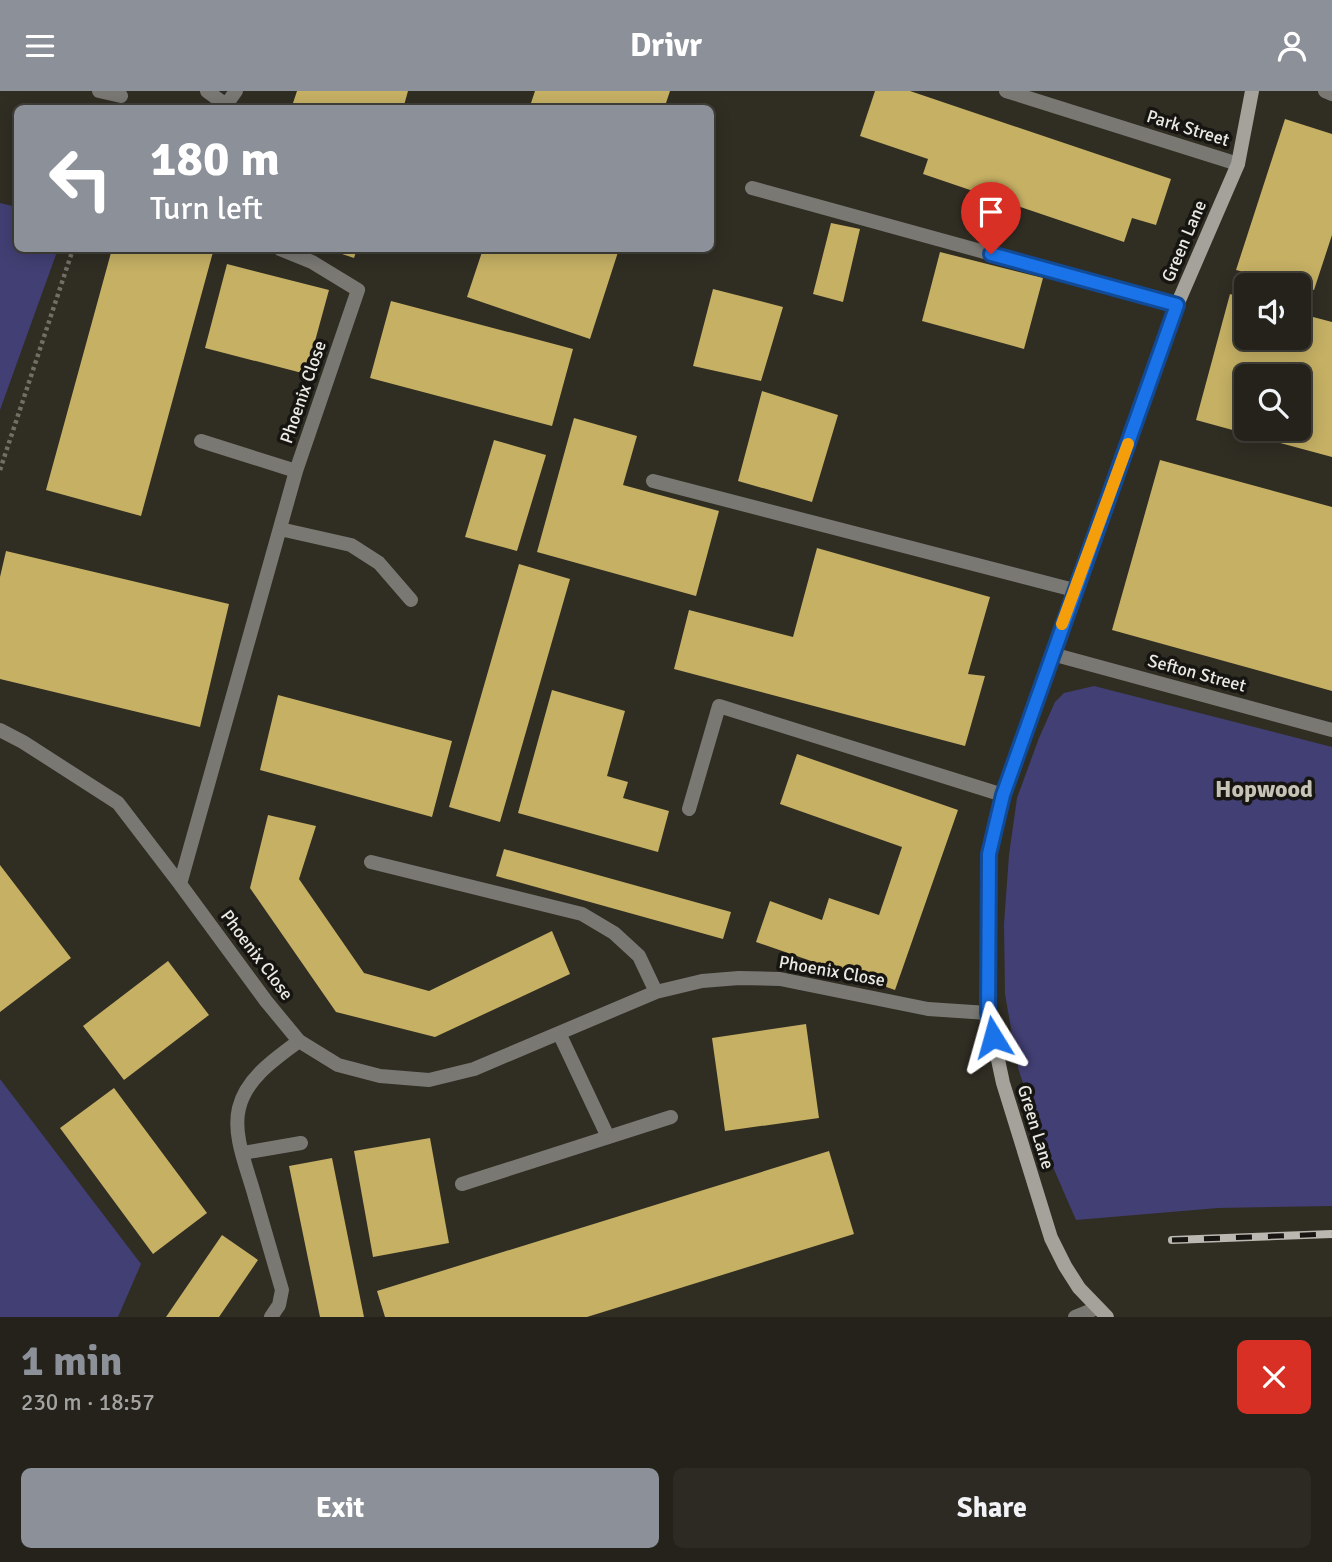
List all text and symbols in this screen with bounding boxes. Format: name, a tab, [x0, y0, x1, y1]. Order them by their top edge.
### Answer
text: Drivr	[630, 26, 702, 65]
icon: menu	[21, 27, 59, 65]
icon: person	[1273, 27, 1311, 65]
street label: Park Street	[1144, 105, 1232, 151]
text: 180 m	[150, 129, 280, 189]
icon: left	[35, 133, 126, 224]
pin	[961, 182, 1021, 254]
text: Turn left	[150, 189, 263, 228]
icon: arrive	[972, 193, 1010, 231]
street label: Green Lane	[1157, 197, 1211, 285]
map controls	[1234, 273, 1311, 441]
button: sound	[1234, 273, 1311, 350]
street label: Phoenix Close	[275, 338, 331, 446]
button: search	[1234, 364, 1311, 441]
street label: Sefton Street	[1146, 649, 1248, 697]
district label: Hopwood	[1215, 774, 1313, 804]
street label: Phoenix Close	[216, 905, 298, 1005]
street label: Phoenix Close	[777, 951, 887, 991]
position arrow	[956, 1000, 1030, 1074]
street label: Green Lane	[1013, 1082, 1059, 1172]
text: 1 min	[21, 1336, 122, 1387]
button: close	[1237, 1340, 1311, 1414]
text: 230 m · 18:57	[21, 1388, 155, 1417]
button: Exit	[21, 1468, 659, 1548]
button: Share	[673, 1468, 1311, 1548]

